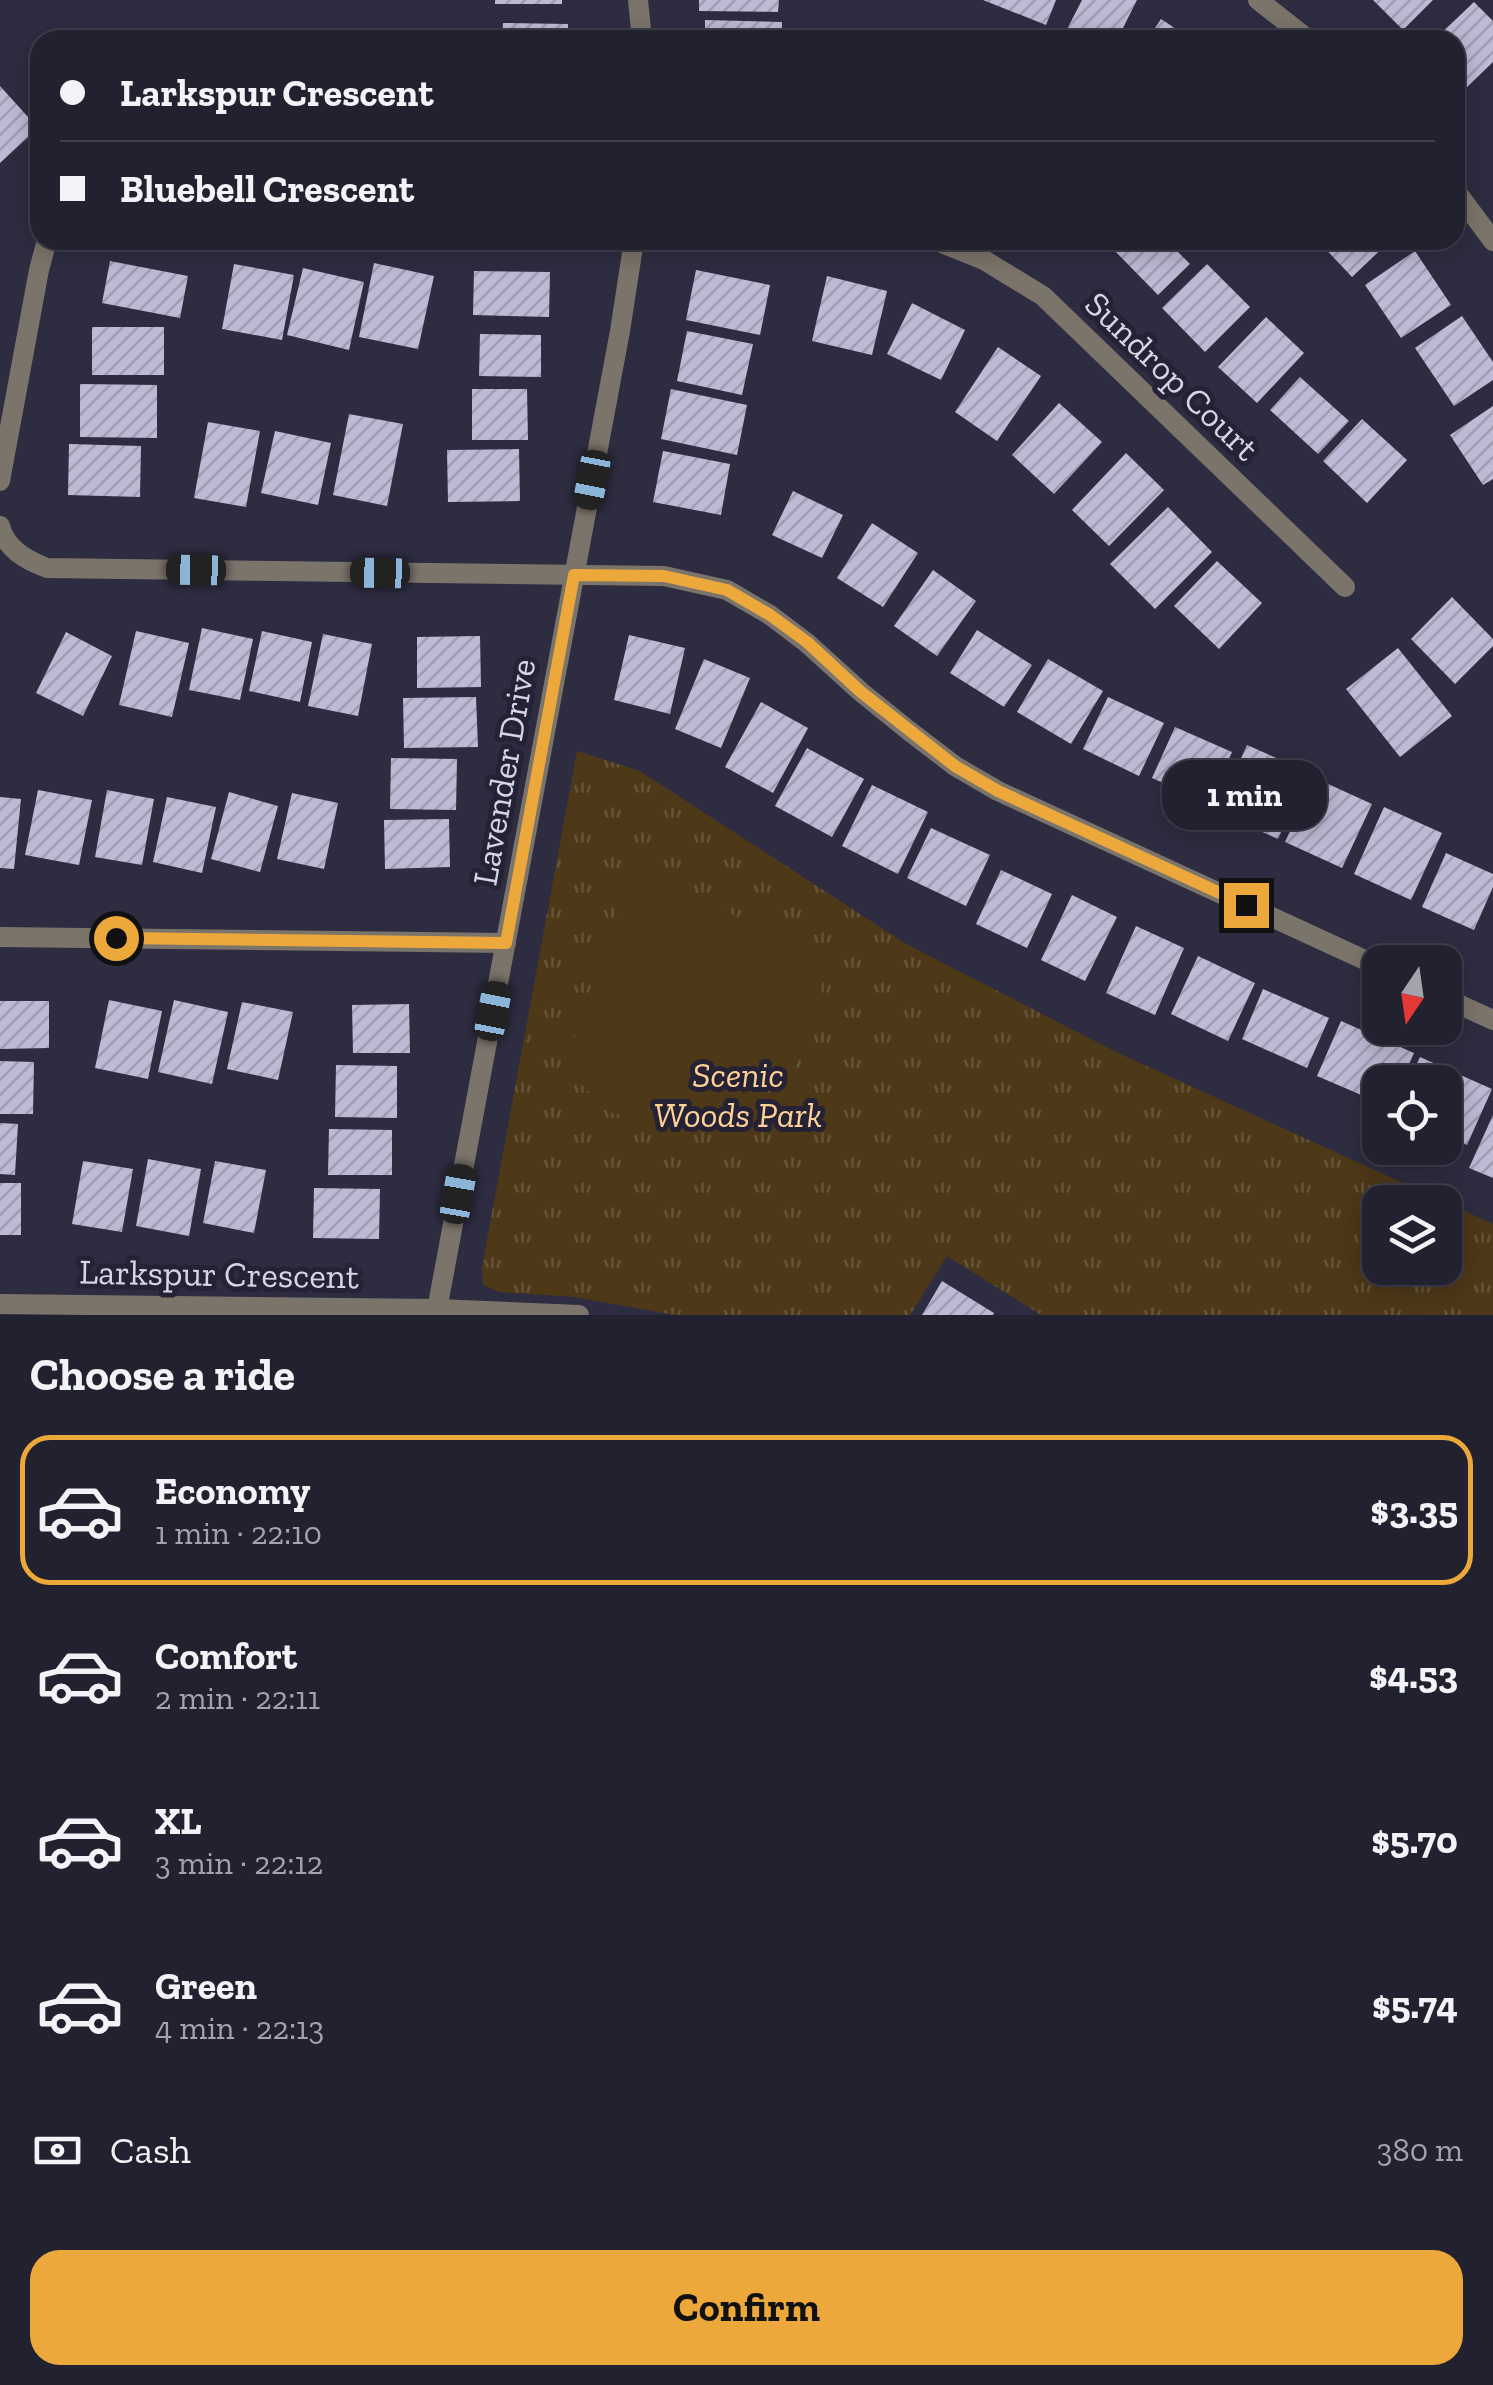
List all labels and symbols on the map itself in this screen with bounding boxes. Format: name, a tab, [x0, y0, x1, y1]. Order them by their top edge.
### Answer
street label: Sundrop Court	[1076, 283, 1268, 469]
car	[572, 448, 612, 512]
car	[166, 554, 226, 586]
car	[350, 557, 410, 589]
street label: Lavender Drive	[463, 656, 545, 888]
callout: 1 min	[1164, 760, 1328, 830]
route end	[1224, 883, 1269, 928]
route start	[94, 916, 139, 961]
north arrow	[1362, 945, 1462, 1045]
car	[473, 979, 513, 1043]
park label: Scenic Woods Park	[654, 1054, 822, 1136]
car	[438, 1162, 478, 1226]
street label: Larkspur Crescent	[79, 1251, 359, 1297]

